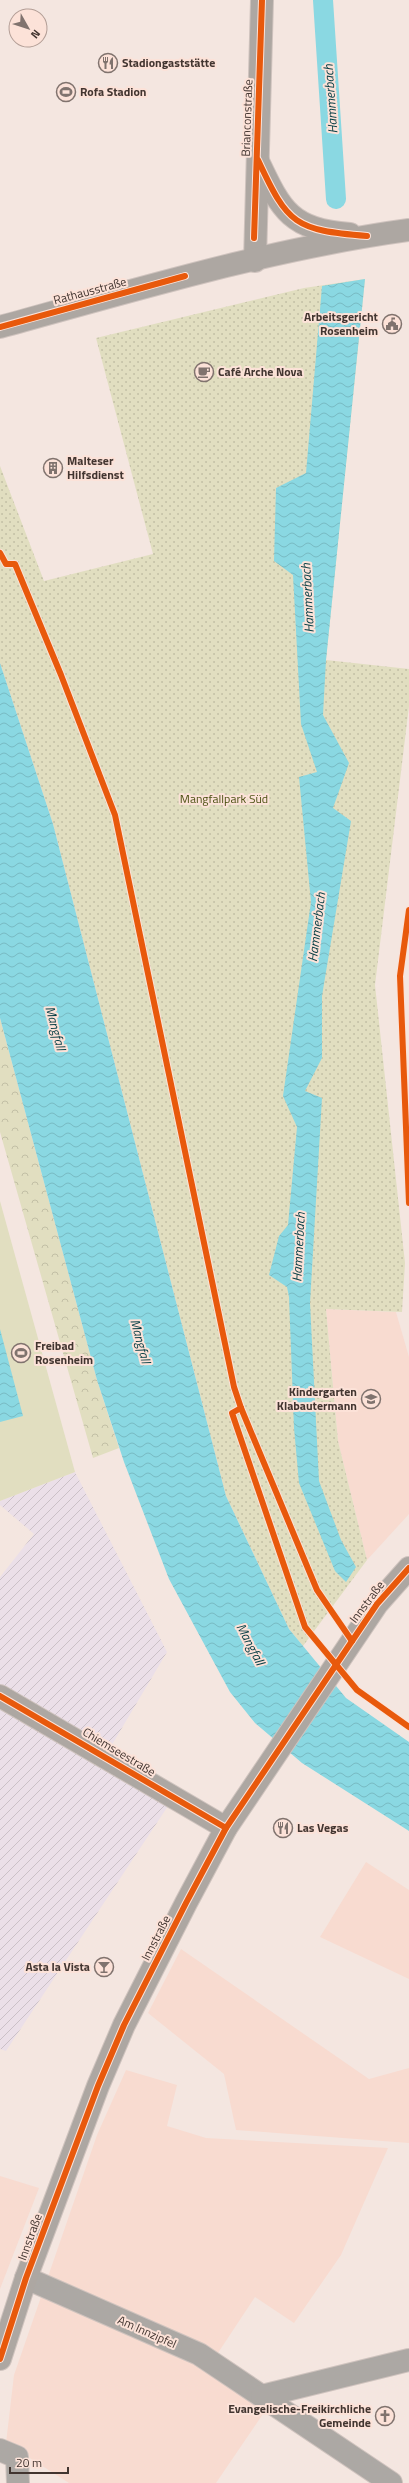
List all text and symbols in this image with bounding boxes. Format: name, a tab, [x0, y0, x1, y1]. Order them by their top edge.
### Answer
north arrow	[8, 8, 48, 48]
text: N	[27, 26, 44, 42]
restaurant icon: Stadiongaststätte	[97, 52, 119, 74]
place label: Stadiongaststätte	[122, 53, 215, 72]
water label: Hammerbach	[318, 63, 342, 134]
street label: Brianconstraße	[236, 79, 257, 157]
sports icon: Rofa Stadion	[55, 81, 77, 103]
place label: Rofa Stadion	[80, 82, 146, 101]
street label: Rathausstraße	[51, 272, 129, 309]
place label: Arbeitsgericht Rosenheim	[304, 307, 379, 340]
public building icon: Arbeitsgericht Rosenheim	[381, 313, 403, 335]
cafe icon: Café Arche Nova	[193, 361, 215, 383]
place label: Café Arche Nova	[218, 362, 303, 381]
place label: Malteser Hilfsdienst	[67, 451, 125, 484]
building icon: Malteser Hilfsdienst	[42, 457, 64, 479]
water label: Hammerbach	[295, 562, 319, 633]
park label: Mangfallpark Süd	[180, 789, 268, 808]
water label: Hammerbach	[302, 891, 330, 963]
water label: Mangfall	[41, 1004, 72, 1055]
water label: Hammerbach	[286, 1211, 310, 1282]
water label: Mangfall	[126, 1317, 157, 1368]
place label: Freibad Rosenheim	[35, 1336, 93, 1369]
sports icon: Freibad Rosenheim	[10, 1342, 32, 1364]
place label: Kindergarten Klabautermann	[277, 1382, 357, 1415]
school or university icon: Kindergarten Klabautermann	[360, 1388, 382, 1410]
street label: Innstraße	[344, 1577, 389, 1627]
water label: Mangfall	[232, 1619, 271, 1671]
street label: Chiemseestraße	[79, 1722, 159, 1781]
restaurant icon: Las Vegas	[272, 1817, 294, 1839]
place label: Las Vegas	[297, 1818, 349, 1837]
street label: Innstraße	[136, 1912, 175, 1964]
bar icon: Asta la Vista	[93, 1956, 115, 1978]
place label: Asta la Vista	[25, 1957, 90, 1976]
street label: Innstraße	[12, 2211, 47, 2263]
street label: Am Innzipfel	[115, 2310, 180, 2353]
place label: Evangelische-Freikirchliche Gemeinde	[228, 2399, 371, 2432]
church icon: Evangelische-Freikirchliche Gemeinde	[374, 2405, 396, 2427]
scale bar	[10, 2449, 68, 2475]
text: 20 m	[16, 2453, 42, 2472]

